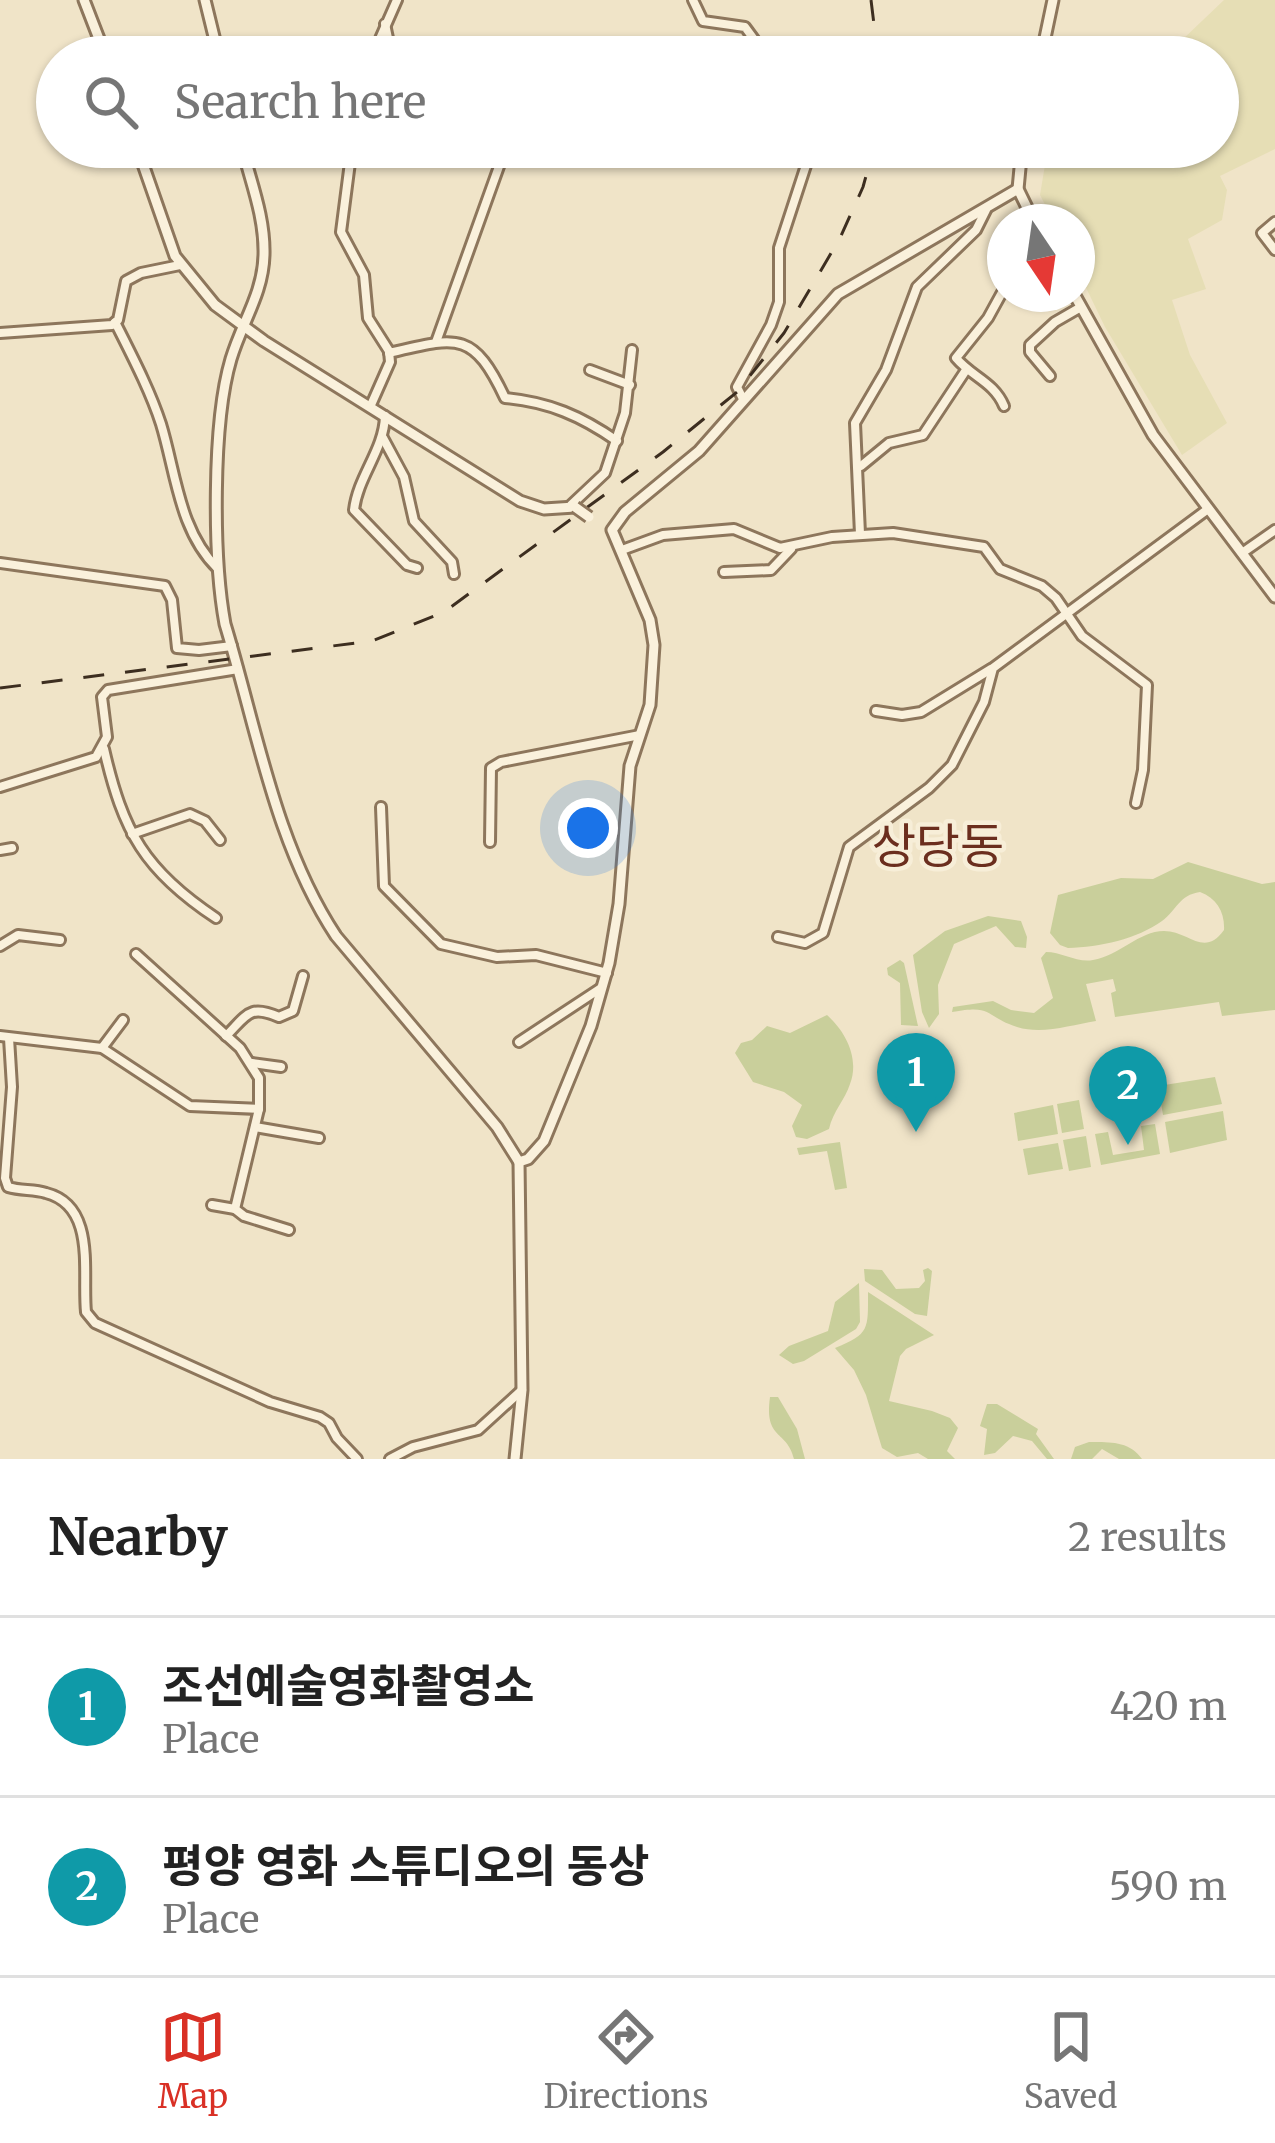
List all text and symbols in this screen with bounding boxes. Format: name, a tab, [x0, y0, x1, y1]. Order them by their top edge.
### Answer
search box	[36, 36, 1239, 168]
icon: search	[78, 69, 144, 135]
text: Search here	[174, 74, 426, 130]
north arrow	[987, 204, 1095, 312]
your location	[558, 798, 618, 858]
district label: 상당동	[872, 816, 1004, 876]
pin: 1	[877, 1033, 955, 1132]
pin: 2	[1089, 1046, 1167, 1145]
text: Nearby	[48, 1505, 228, 1569]
text: 2 results	[1068, 1513, 1227, 1562]
text: 조선예술영화촬영소	[162, 1658, 535, 1714]
text: 1	[78, 1682, 96, 1731]
text: 420 m	[1109, 1682, 1227, 1731]
text: Place	[162, 1715, 259, 1764]
text: 평양 영화 스튜디오의 동상	[162, 1838, 649, 1894]
text: 2	[76, 1862, 98, 1911]
text: 590 m	[1109, 1862, 1227, 1911]
text: Place	[162, 1895, 259, 1944]
tab: Map	[158, 2004, 228, 2117]
tab: Directions	[543, 2004, 708, 2117]
tab: Saved	[1024, 2004, 1117, 2117]

